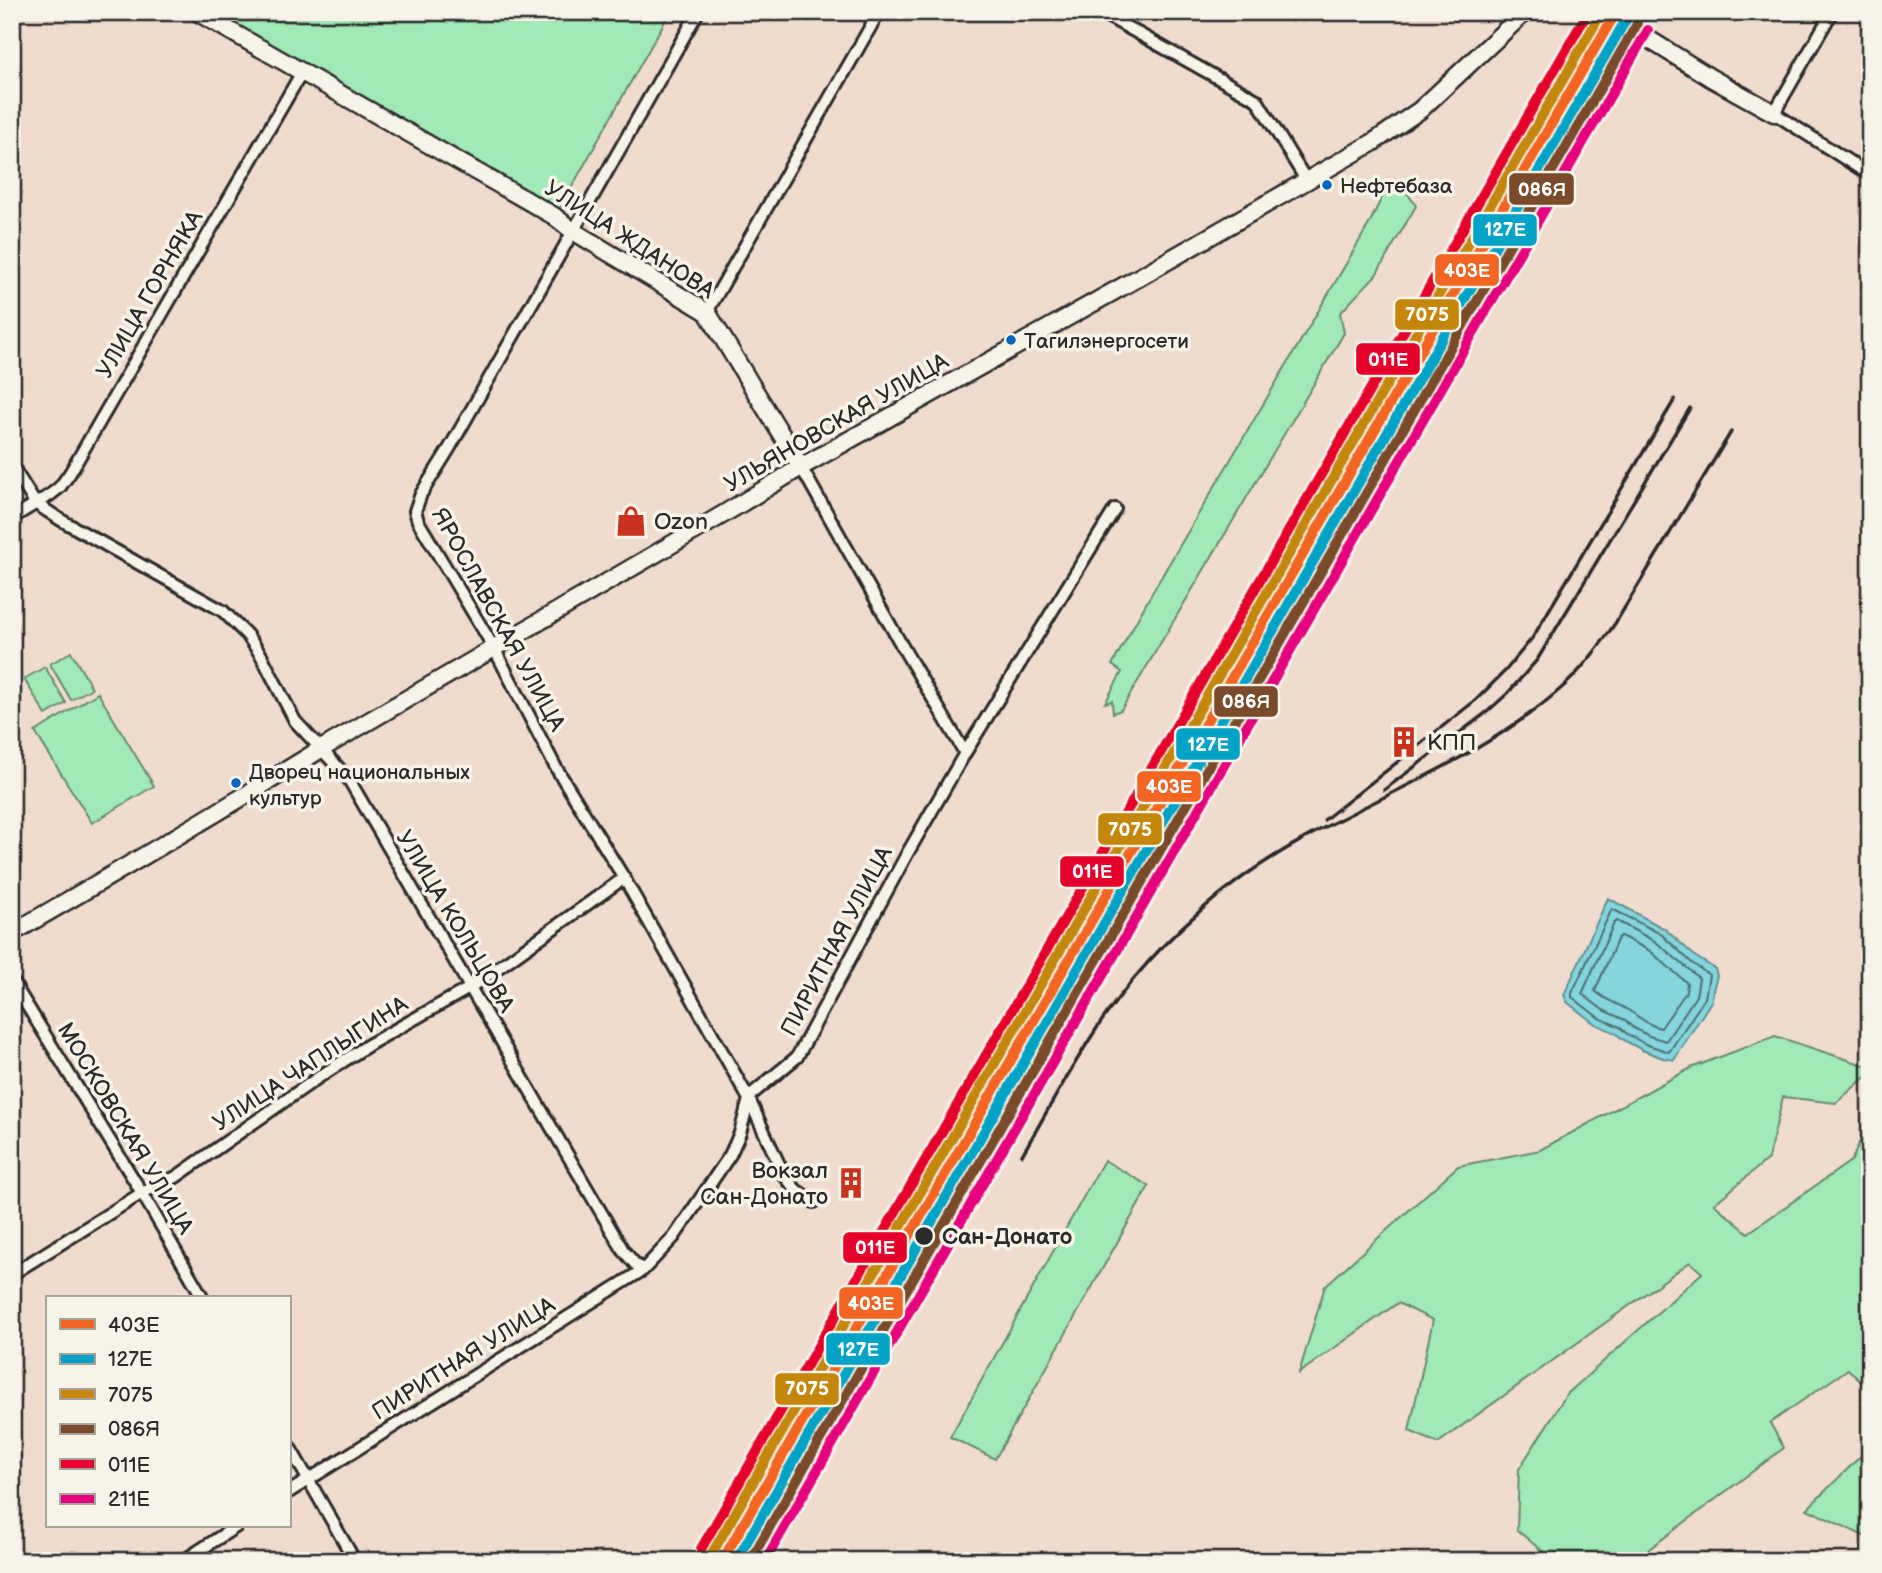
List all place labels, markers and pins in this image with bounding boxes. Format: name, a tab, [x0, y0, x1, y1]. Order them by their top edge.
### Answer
place label: Нефтебаза	[1340, 174, 1453, 199]
marker: Нефтебаза	[1320, 178, 1334, 192]
place label: Тагилэнергосети	[1024, 329, 1189, 354]
marker: Тагилэнергосети	[1004, 333, 1018, 347]
shop icon: Ozon	[614, 504, 648, 538]
place label: Ozon	[654, 508, 708, 536]
building icon: КПП	[1387, 725, 1421, 759]
place label: КПП	[1427, 729, 1476, 757]
place label: Дворец национальных культур	[249, 760, 470, 811]
marker: Дворец национальных культур	[229, 776, 243, 790]
place label: Вокзал Сан-Донато	[700, 1157, 828, 1211]
building icon: Вокзал Сан-Донато	[834, 1166, 868, 1200]
place label: Сан-Донато	[942, 1223, 1072, 1251]
marker: Сан-Донато	[913, 1225, 935, 1247]

